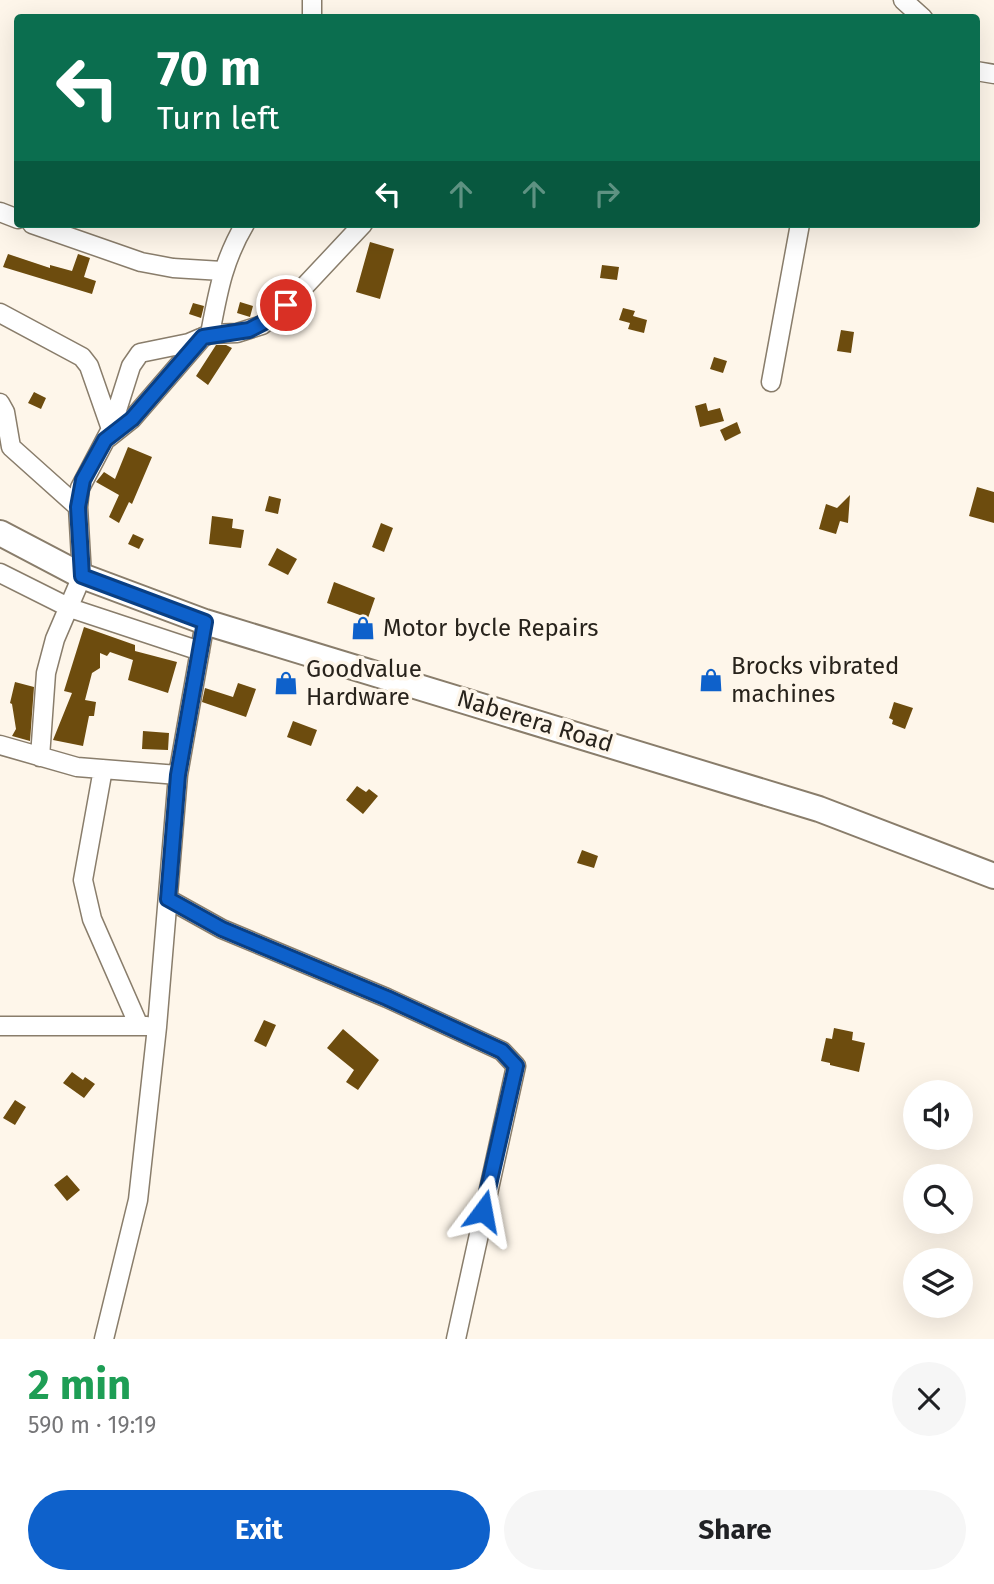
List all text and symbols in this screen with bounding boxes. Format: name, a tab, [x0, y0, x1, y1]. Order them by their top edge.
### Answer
text: 70 m	[157, 39, 261, 98]
icon: left	[42, 42, 133, 133]
text: Turn left	[157, 99, 279, 137]
icon: left	[369, 175, 407, 213]
icon: ahead	[442, 175, 480, 213]
icon: ahead	[515, 175, 553, 213]
icon: right	[588, 175, 626, 213]
pin	[256, 275, 316, 335]
icon: arrive	[267, 286, 305, 324]
shop icon: Motor bycle Repairs	[349, 614, 377, 642]
place label: Motor bycle Repairs	[383, 614, 599, 642]
place label: Brocks vibrated machines	[731, 652, 899, 708]
place label: Goodvalue Hardware	[306, 655, 422, 711]
shop icon: Brocks vibrated machines	[697, 666, 725, 694]
shop icon: Goodvalue Hardware	[272, 669, 300, 697]
street label: Naberera Road	[454, 684, 616, 758]
map controls	[903, 1080, 973, 1318]
button: sound	[903, 1080, 973, 1150]
button: search	[903, 1164, 973, 1234]
position arrow	[446, 1174, 520, 1248]
button: layers	[903, 1248, 973, 1318]
text: 2 min	[28, 1360, 131, 1410]
button: close	[892, 1362, 966, 1436]
text: 590 m · 19:19	[28, 1411, 156, 1439]
button: Exit	[28, 1490, 490, 1570]
button: Share	[504, 1490, 966, 1570]

